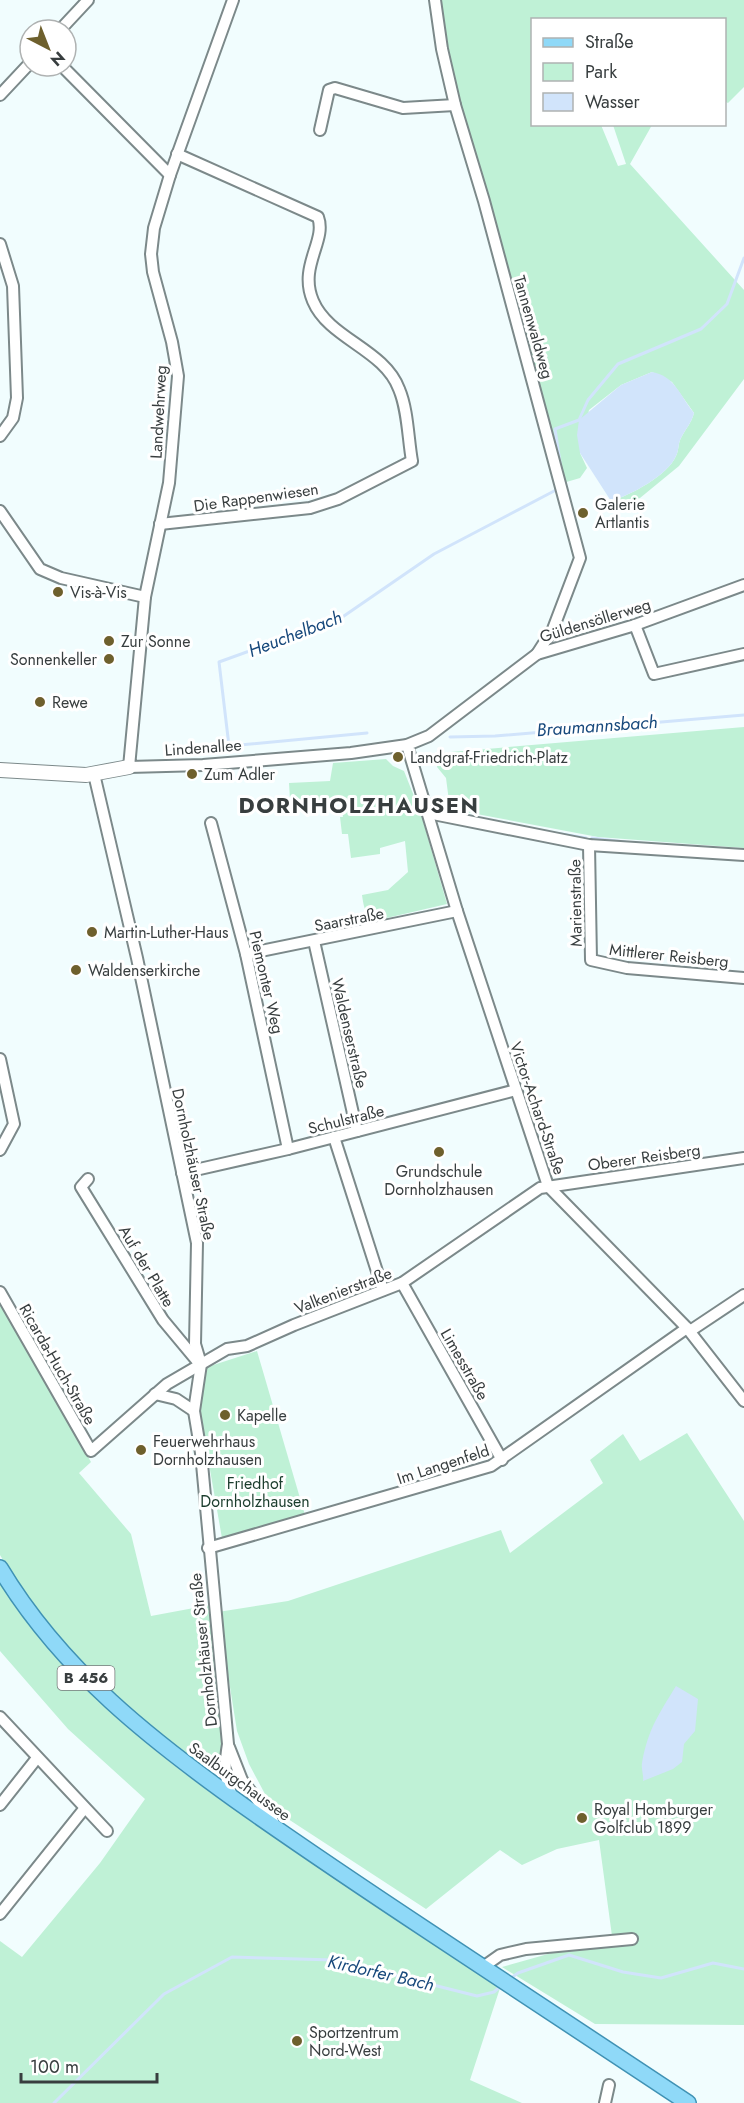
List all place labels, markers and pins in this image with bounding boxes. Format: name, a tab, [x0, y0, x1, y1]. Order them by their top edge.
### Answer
place label: Galerie Artlantis	[595, 493, 649, 534]
marker: Galerie Artlantis	[576, 506, 590, 520]
place label: Vis-à-Vis	[70, 581, 127, 604]
marker: Vis-à-Vis	[51, 585, 65, 599]
place label: Zur Sonne	[121, 630, 190, 653]
marker: Zur Sonne	[102, 634, 116, 648]
place label: Sonnenkeller	[10, 648, 98, 671]
marker: Sonnenkeller	[102, 652, 116, 666]
place label: Rewe	[52, 691, 88, 714]
marker: Rewe	[33, 695, 47, 709]
place label: Landgraf-Friedrich-Platz	[410, 746, 568, 769]
marker: Landgraf-Friedrich-Platz	[391, 750, 405, 764]
place label: Zum Adler	[204, 763, 276, 786]
marker: Zum Adler	[185, 767, 199, 781]
place label: Martin-Luther-Haus	[104, 921, 229, 944]
marker: Martin-Luther-Haus	[85, 925, 99, 939]
place label: Waldenserkirche	[88, 959, 200, 982]
marker: Waldenserkirche	[69, 963, 83, 977]
marker: Grundschule Dornholzhausen	[432, 1145, 446, 1159]
place label: Grundschule Dornholzhausen	[384, 1160, 494, 1201]
place label: Kapelle	[237, 1404, 287, 1427]
marker: Kapelle	[218, 1408, 232, 1422]
place label: Feuerwehrhaus Dornholzhausen	[153, 1430, 262, 1471]
marker: Feuerwehrhaus Dornholzhausen	[134, 1443, 148, 1457]
place label: Royal Homburger Golfclub 1899	[594, 1798, 713, 1839]
marker: Royal Homburger Golfclub 1899	[575, 1811, 589, 1825]
place label: Sportzentrum Nord-West	[309, 2021, 399, 2062]
marker: Sportzentrum Nord-West	[290, 2034, 304, 2048]

